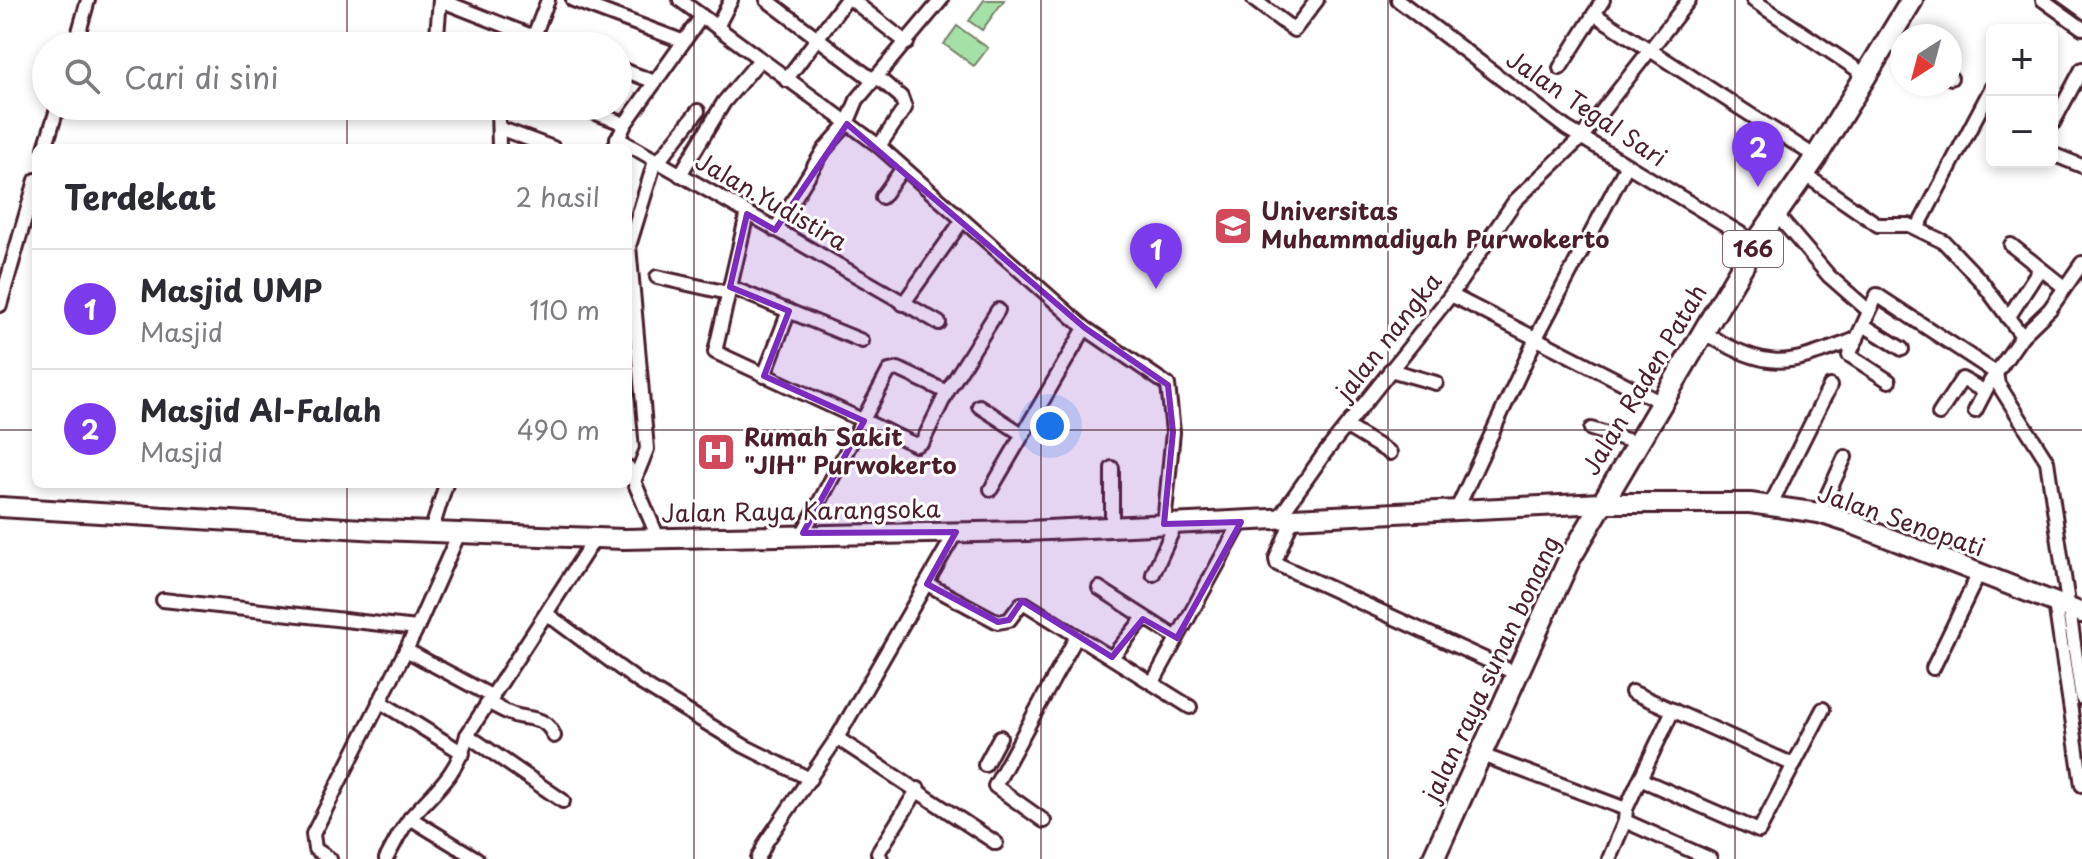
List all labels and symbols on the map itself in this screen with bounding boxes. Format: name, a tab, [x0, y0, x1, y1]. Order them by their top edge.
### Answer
north arrow	[1890, 24, 1962, 96]
street label: Jalan Tegal Sari	[1500, 40, 1675, 174]
pin: 2	[1732, 121, 1784, 187]
street label: Jalan.Yudistira	[689, 142, 855, 258]
place label: Universitas Muhammadiyah Purwokerto	[1261, 192, 1609, 256]
school or university icon: Universitas Muhammadiyah Purwokerto	[1212, 205, 1254, 247]
pin: 1	[1130, 223, 1182, 289]
road number: 166	[1723, 231, 1783, 267]
street label: jalan nangka	[1325, 264, 1449, 409]
street label: Jalan Raden Patah	[1572, 277, 1715, 481]
your location	[1030, 406, 1070, 446]
place label: Rumah Sakit "JIH" Purwokerto	[744, 418, 957, 482]
hospital icon: Rumah Sakit "JIH" Purwokerto	[695, 431, 737, 473]
street label: Jalan Senopati	[1813, 474, 1990, 565]
street label: Jalan Raya Karangsoka	[661, 490, 941, 530]
street label: jalan raya sunan bonang	[1412, 529, 1568, 809]

